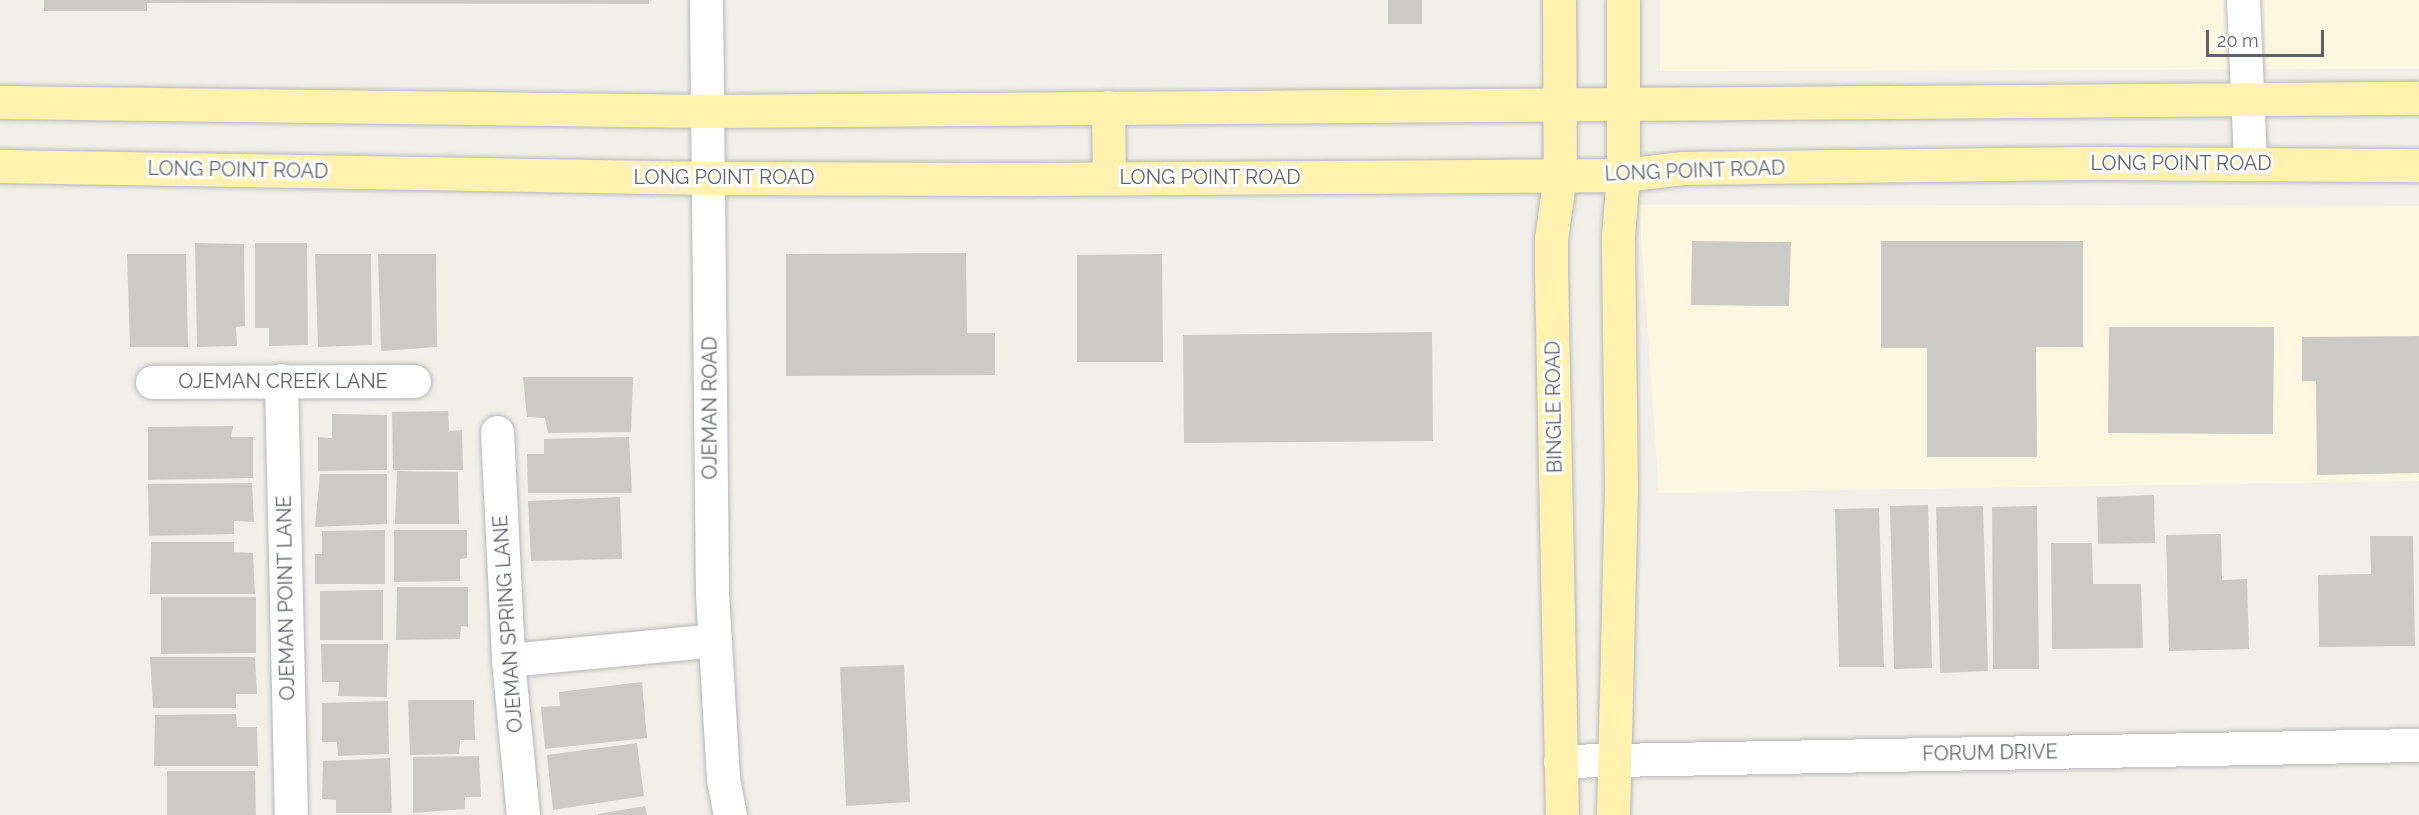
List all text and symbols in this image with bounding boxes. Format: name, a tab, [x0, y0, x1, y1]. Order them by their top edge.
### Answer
scale bar	[2209, 18, 2328, 56]
text: 20 m	[2217, 30, 2259, 51]
street label: LONG POINT ROAD	[2090, 151, 2272, 175]
street label: LONG POINT ROAD	[147, 156, 329, 184]
street label: LONG POINT ROAD	[1604, 156, 1786, 186]
street label: LONG POINT ROAD	[633, 165, 815, 189]
street label: LONG POINT ROAD	[1119, 165, 1301, 189]
street label: OJEMAN ROAD	[698, 336, 722, 480]
street label: BINGLE ROAD	[1541, 341, 1567, 473]
street label: OJEMAN CREEK LANE	[178, 369, 388, 393]
street label: OJEMAN POINT LANE	[272, 495, 300, 701]
street label: OJEMAN SPRING LANE	[488, 514, 528, 734]
street label: FORUM DRIVE	[1922, 740, 2058, 766]

